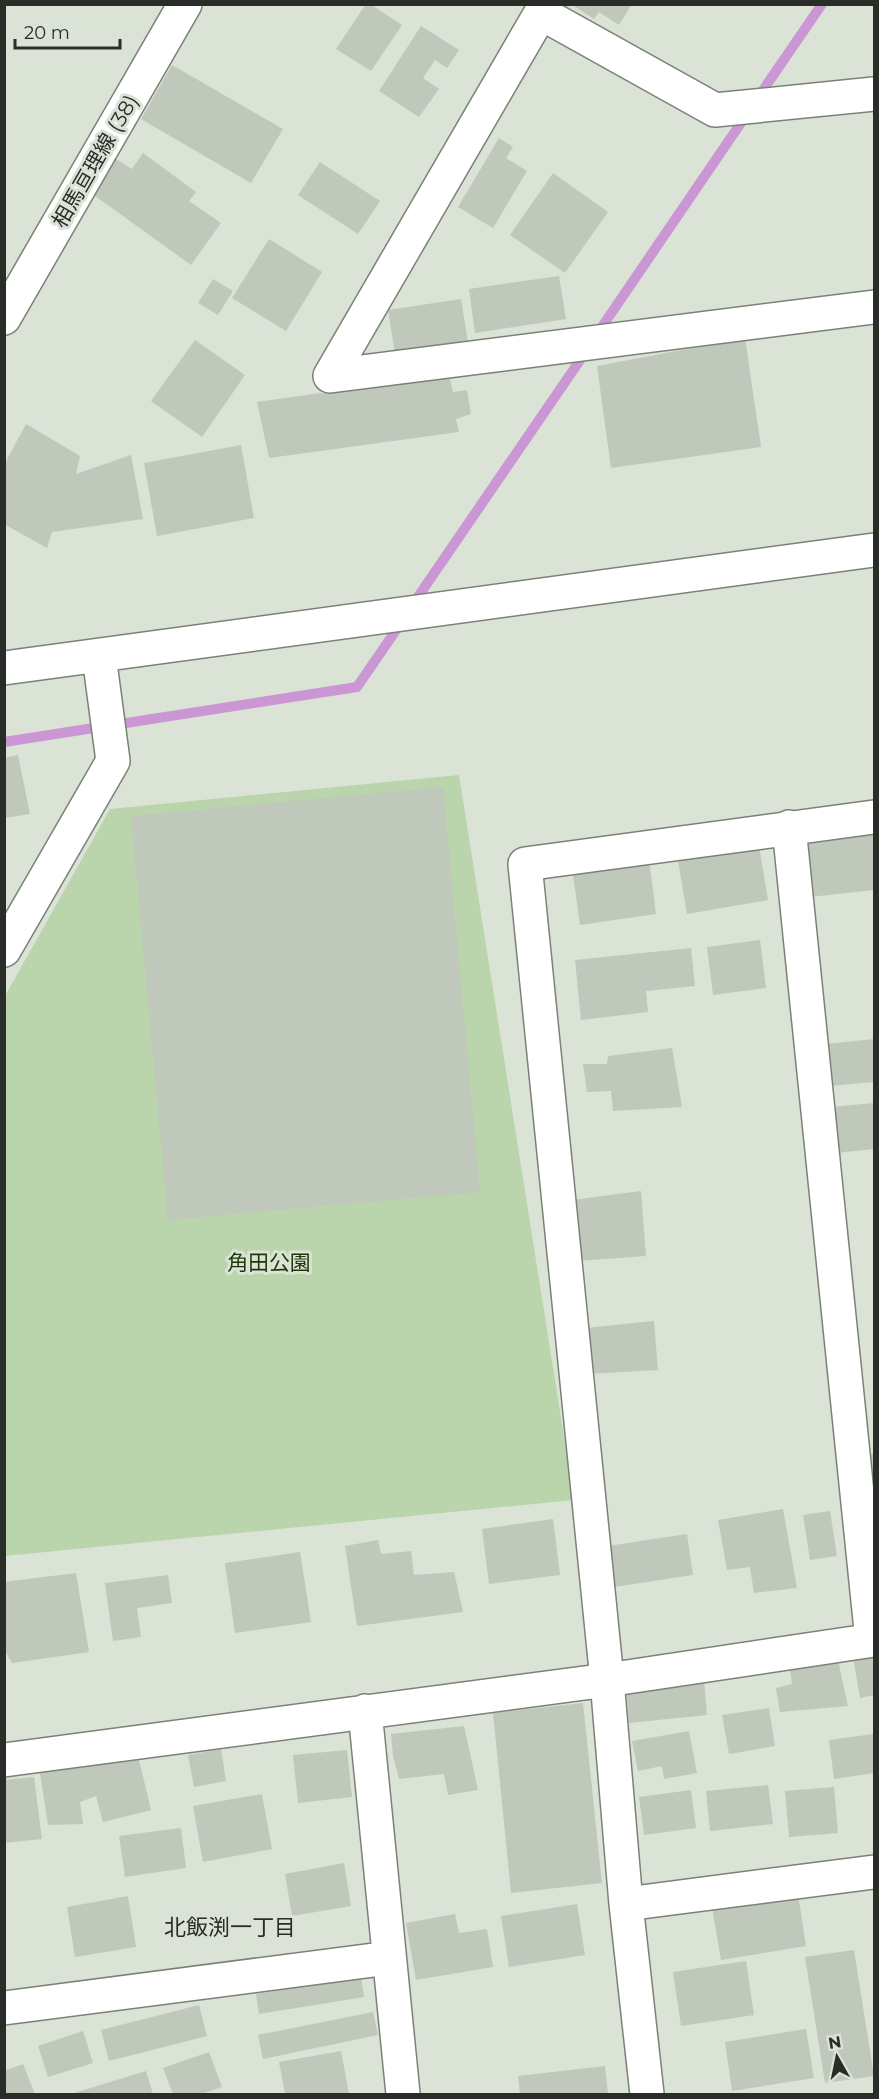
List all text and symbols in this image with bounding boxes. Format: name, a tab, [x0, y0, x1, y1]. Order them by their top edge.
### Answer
scale bar	[15, 12, 120, 50]
text: 20 m	[24, 22, 70, 44]
street label: 相馬亘理線 (38)	[47, 90, 143, 232]
park label: 角田公園	[227, 1250, 311, 1275]
district label: 北飯渕一丁目	[164, 1914, 296, 1941]
north arrow	[807, 2027, 867, 2087]
text: N	[827, 2032, 843, 2053]

